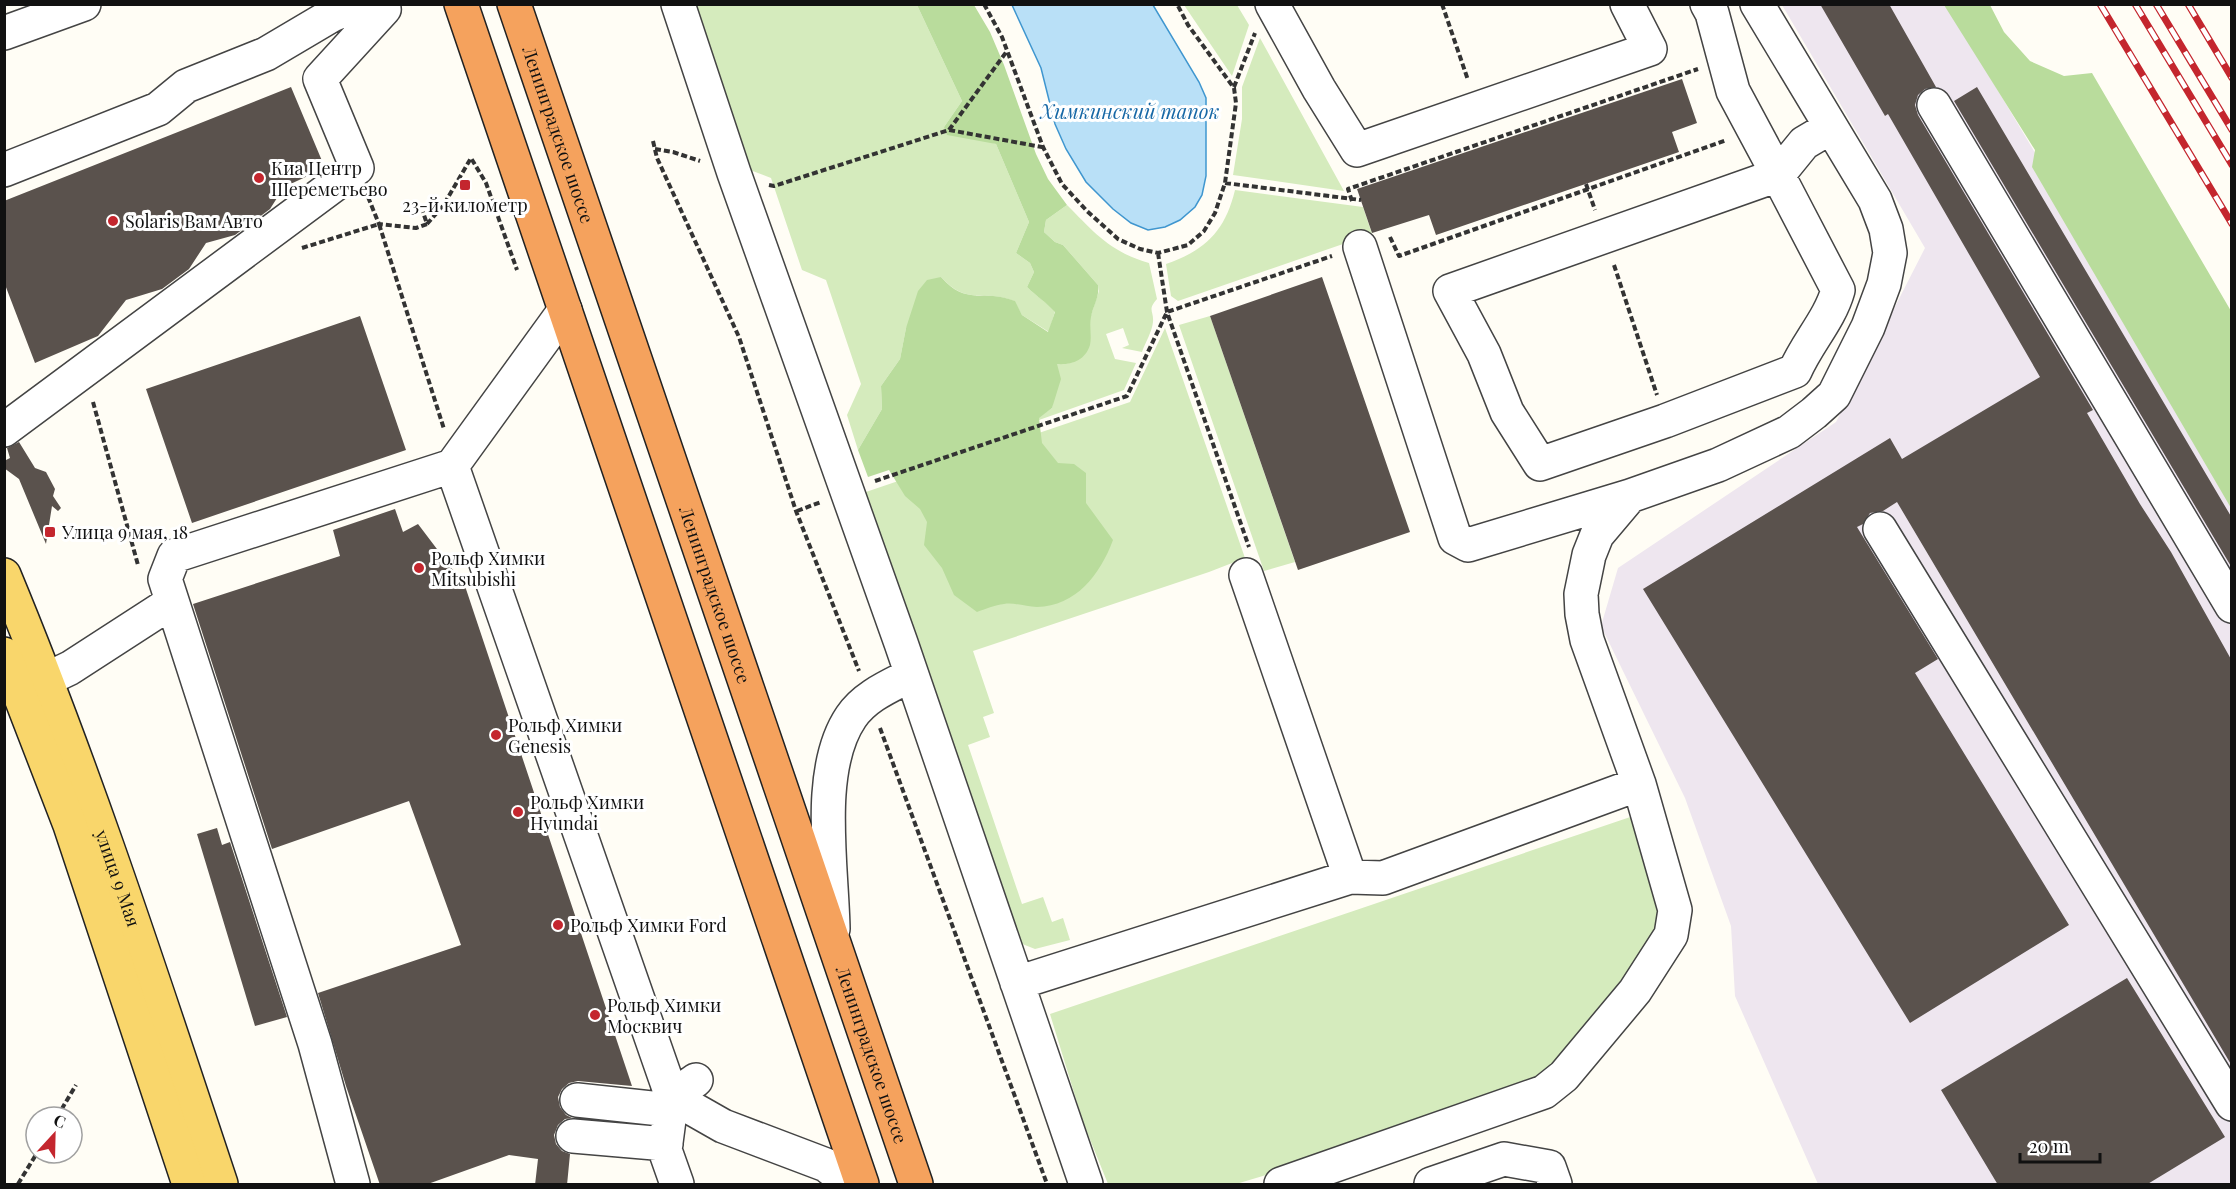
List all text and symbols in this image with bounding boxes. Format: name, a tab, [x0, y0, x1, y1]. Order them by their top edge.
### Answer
street label: Ленинградское шоссе	[517, 42, 600, 226]
water label: Химкинский тапок	[1039, 97, 1220, 124]
place label: Киа Центр Шереметьево	[271, 156, 388, 201]
marker: Киа Центр Шереметьево	[252, 171, 266, 185]
marker: 23-й километр	[458, 178, 472, 192]
place label: 23-й километр	[402, 193, 528, 217]
place label: Solaris Вам Авто	[125, 209, 263, 233]
marker: Solaris Вам Авто	[106, 214, 120, 228]
street label: Ленинградское шоссе	[674, 502, 757, 686]
place label: Улица 9 мая, 18	[61, 520, 188, 544]
marker: Улица 9 мая, 18	[43, 525, 57, 539]
place label: Рольф Химки Mitsubishi	[431, 546, 545, 591]
marker: Рольф Химки Mitsubishi	[412, 561, 426, 575]
place label: Рольф Химки Genesis	[508, 713, 622, 758]
marker: Рольф Химки Genesis	[489, 728, 503, 742]
place label: Рольф Химки Hyundai	[530, 790, 644, 835]
marker: Рольф Химки Hyundai	[511, 805, 525, 819]
street label: улица 9 Мая	[90, 826, 146, 930]
place label: Рольф Химки Ford	[570, 913, 727, 937]
marker: Рольф Химки Ford	[551, 918, 565, 932]
street label: Ленинградское шоссе	[830, 962, 913, 1146]
place label: Рольф Химки Москвич	[607, 993, 721, 1038]
marker: Рольф Химки Москвич	[588, 1008, 602, 1022]
north arrow	[24, 1105, 84, 1165]
text: С	[51, 1109, 69, 1132]
scale bar	[2020, 1126, 2100, 1164]
text: 20 m	[2029, 1134, 2069, 1158]

